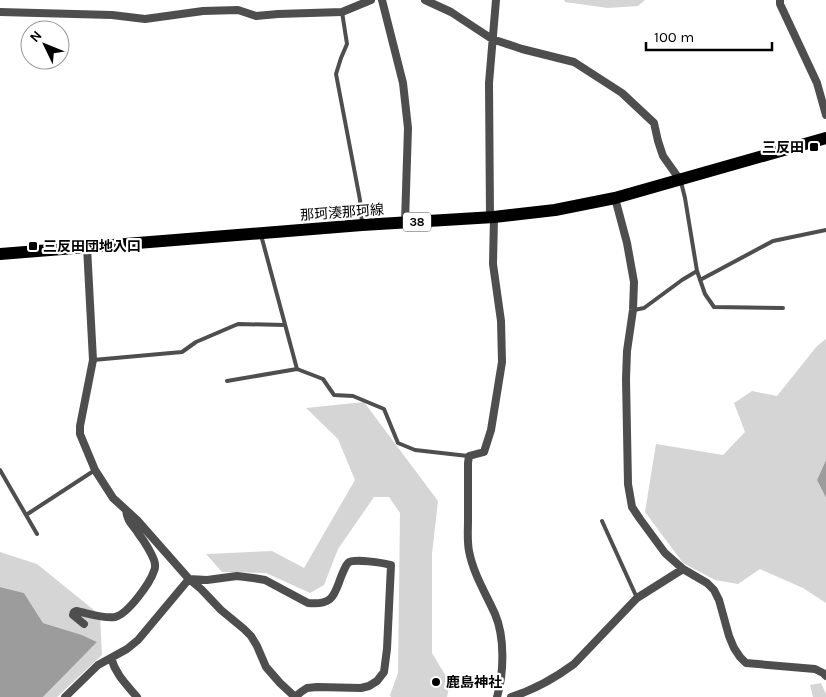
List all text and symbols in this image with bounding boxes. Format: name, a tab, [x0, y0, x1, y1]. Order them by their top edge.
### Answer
north arrow	[20, 20, 70, 70]
scale bar	[646, 20, 772, 52]
text: N	[26, 27, 46, 46]
text: 100 m	[654, 28, 694, 46]
place label: 三反田	[762, 139, 804, 156]
marker: 三反田	[808, 141, 820, 153]
street label: 那珂湊那珂線	[300, 201, 385, 224]
road number: 38	[403, 212, 431, 232]
place label: 三反田団地入口	[43, 238, 141, 255]
marker: 三反田団地入口	[27, 240, 39, 252]
place label: 鹿島神社	[446, 674, 502, 691]
marker: 鹿島神社	[430, 676, 442, 688]

